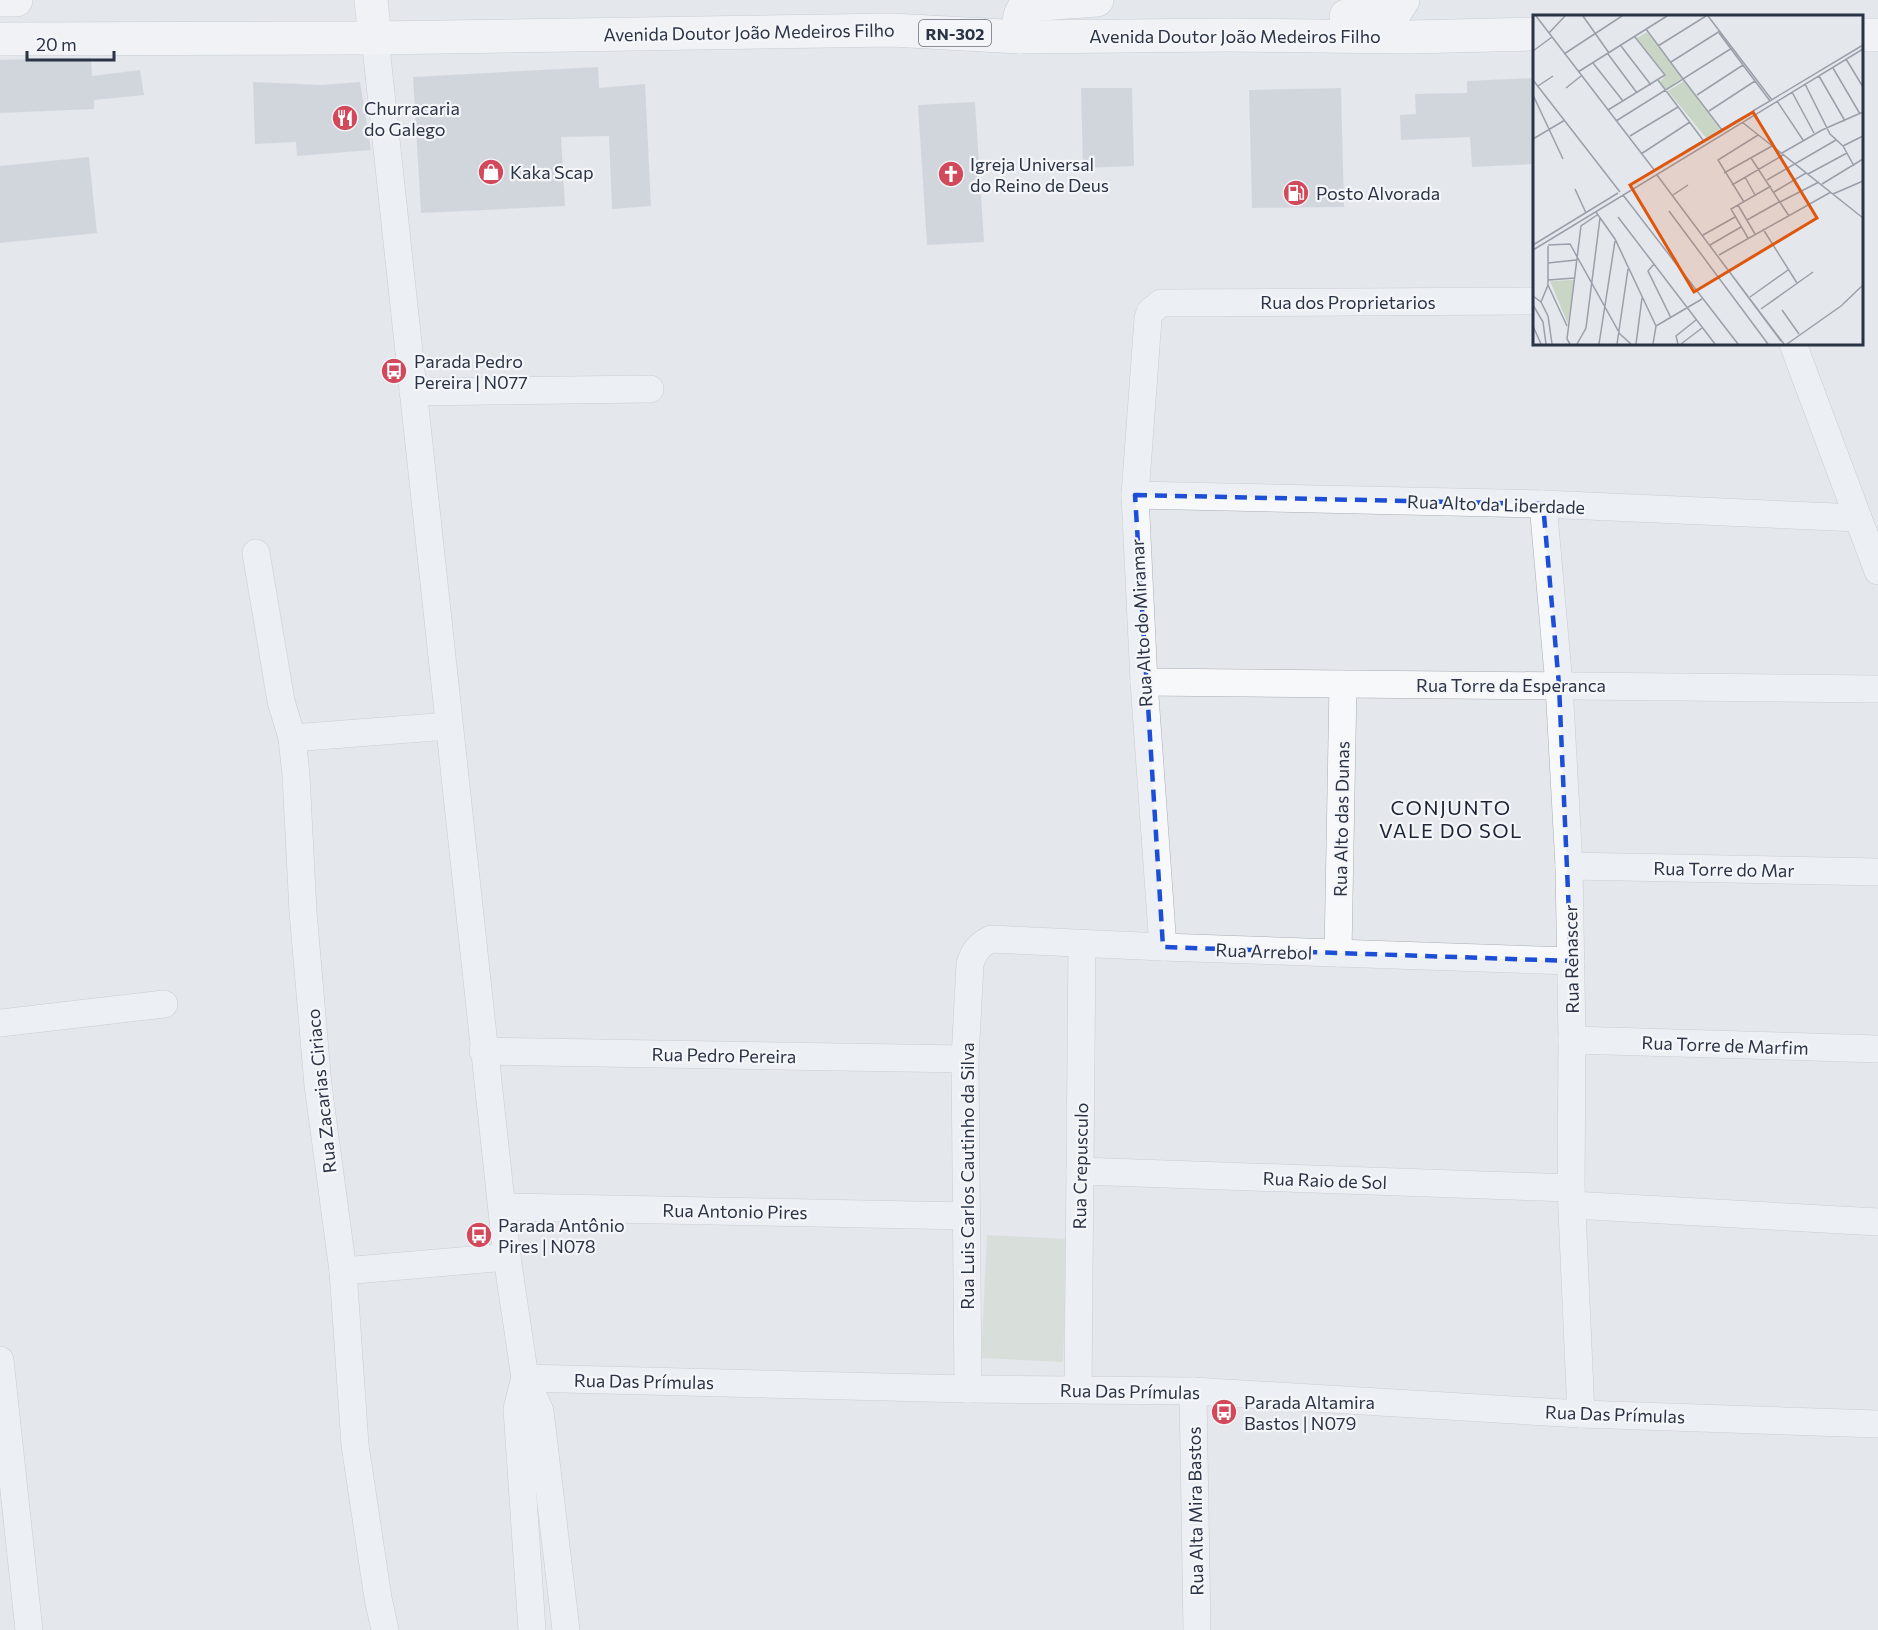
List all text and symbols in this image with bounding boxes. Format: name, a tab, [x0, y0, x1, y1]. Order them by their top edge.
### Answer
inset map	[1533, 15, 1863, 345]
street label: Avenida Doutor João Medeiros Filho	[603, 18, 895, 46]
road number: RN-302	[919, 20, 991, 46]
scale bar	[27, 24, 114, 62]
street label: Avenida Doutor João Medeiros Filho	[1089, 25, 1381, 47]
text: 20 m	[36, 33, 77, 55]
place label: Churracaria do Galego	[364, 97, 460, 140]
restaurant icon: Churracaria do Galego	[330, 103, 360, 133]
place label: Igreja Universal do Reino de Deus	[970, 153, 1109, 196]
shop icon: Kaka Scap	[476, 157, 506, 187]
church icon: Igreja Universal do Reino de Deus	[936, 159, 966, 189]
place label: Kaka Scap	[510, 161, 594, 183]
fuel station icon: Posto Alvorada	[1281, 178, 1311, 208]
place label: Posto Alvorada	[1316, 182, 1440, 204]
street label: Rua dos Proprietarios	[1260, 291, 1436, 313]
place label: Parada Pedro Pereira | N077	[414, 350, 528, 393]
bus stop icon: Parada Pedro Pereira | N077	[379, 356, 409, 386]
street label: Rua Alto da Liberdade	[1407, 490, 1585, 518]
street label: Rua Alto do Miramar	[1126, 538, 1156, 708]
street label: Rua Torre da Esperanca	[1416, 674, 1606, 696]
street label: Rua Alto das Dunas	[1329, 741, 1353, 897]
district label: CONJUNTO VALE DO SOL	[1379, 795, 1523, 842]
street label: Rua Torre do Mar	[1653, 857, 1795, 881]
street label: Rua Renascer	[1559, 904, 1583, 1014]
street label: Rua Arrebol	[1215, 938, 1313, 964]
street label: Rua Zacarias Ciriaco	[301, 1008, 341, 1174]
street label: Rua Torre de Marfim	[1641, 1031, 1809, 1059]
street label: Rua Luis Carlos Cautinho da Silva	[956, 1042, 978, 1310]
street label: Rua Pedro Pereira	[651, 1043, 797, 1067]
street label: Rua Crepusculo	[1068, 1102, 1092, 1230]
street label: Rua Raio de Sol	[1262, 1167, 1388, 1193]
street label: Rua Antonio Pires	[662, 1199, 808, 1223]
place label: Parada Antônio Pires | N078	[498, 1214, 625, 1257]
bus stop icon: Parada Antônio Pires | N078	[464, 1220, 494, 1250]
street label: Rua Das Prímulas	[574, 1369, 714, 1393]
street label: Rua Das Prímulas	[1060, 1379, 1200, 1403]
place label: Parada Altamira Bastos | N079	[1244, 1391, 1375, 1434]
bus stop icon: Parada Altamira Bastos | N079	[1209, 1397, 1239, 1427]
street label: Rua Das Prímulas	[1545, 1401, 1685, 1427]
street label: Rua Alta Mira Bastos	[1183, 1426, 1207, 1596]

